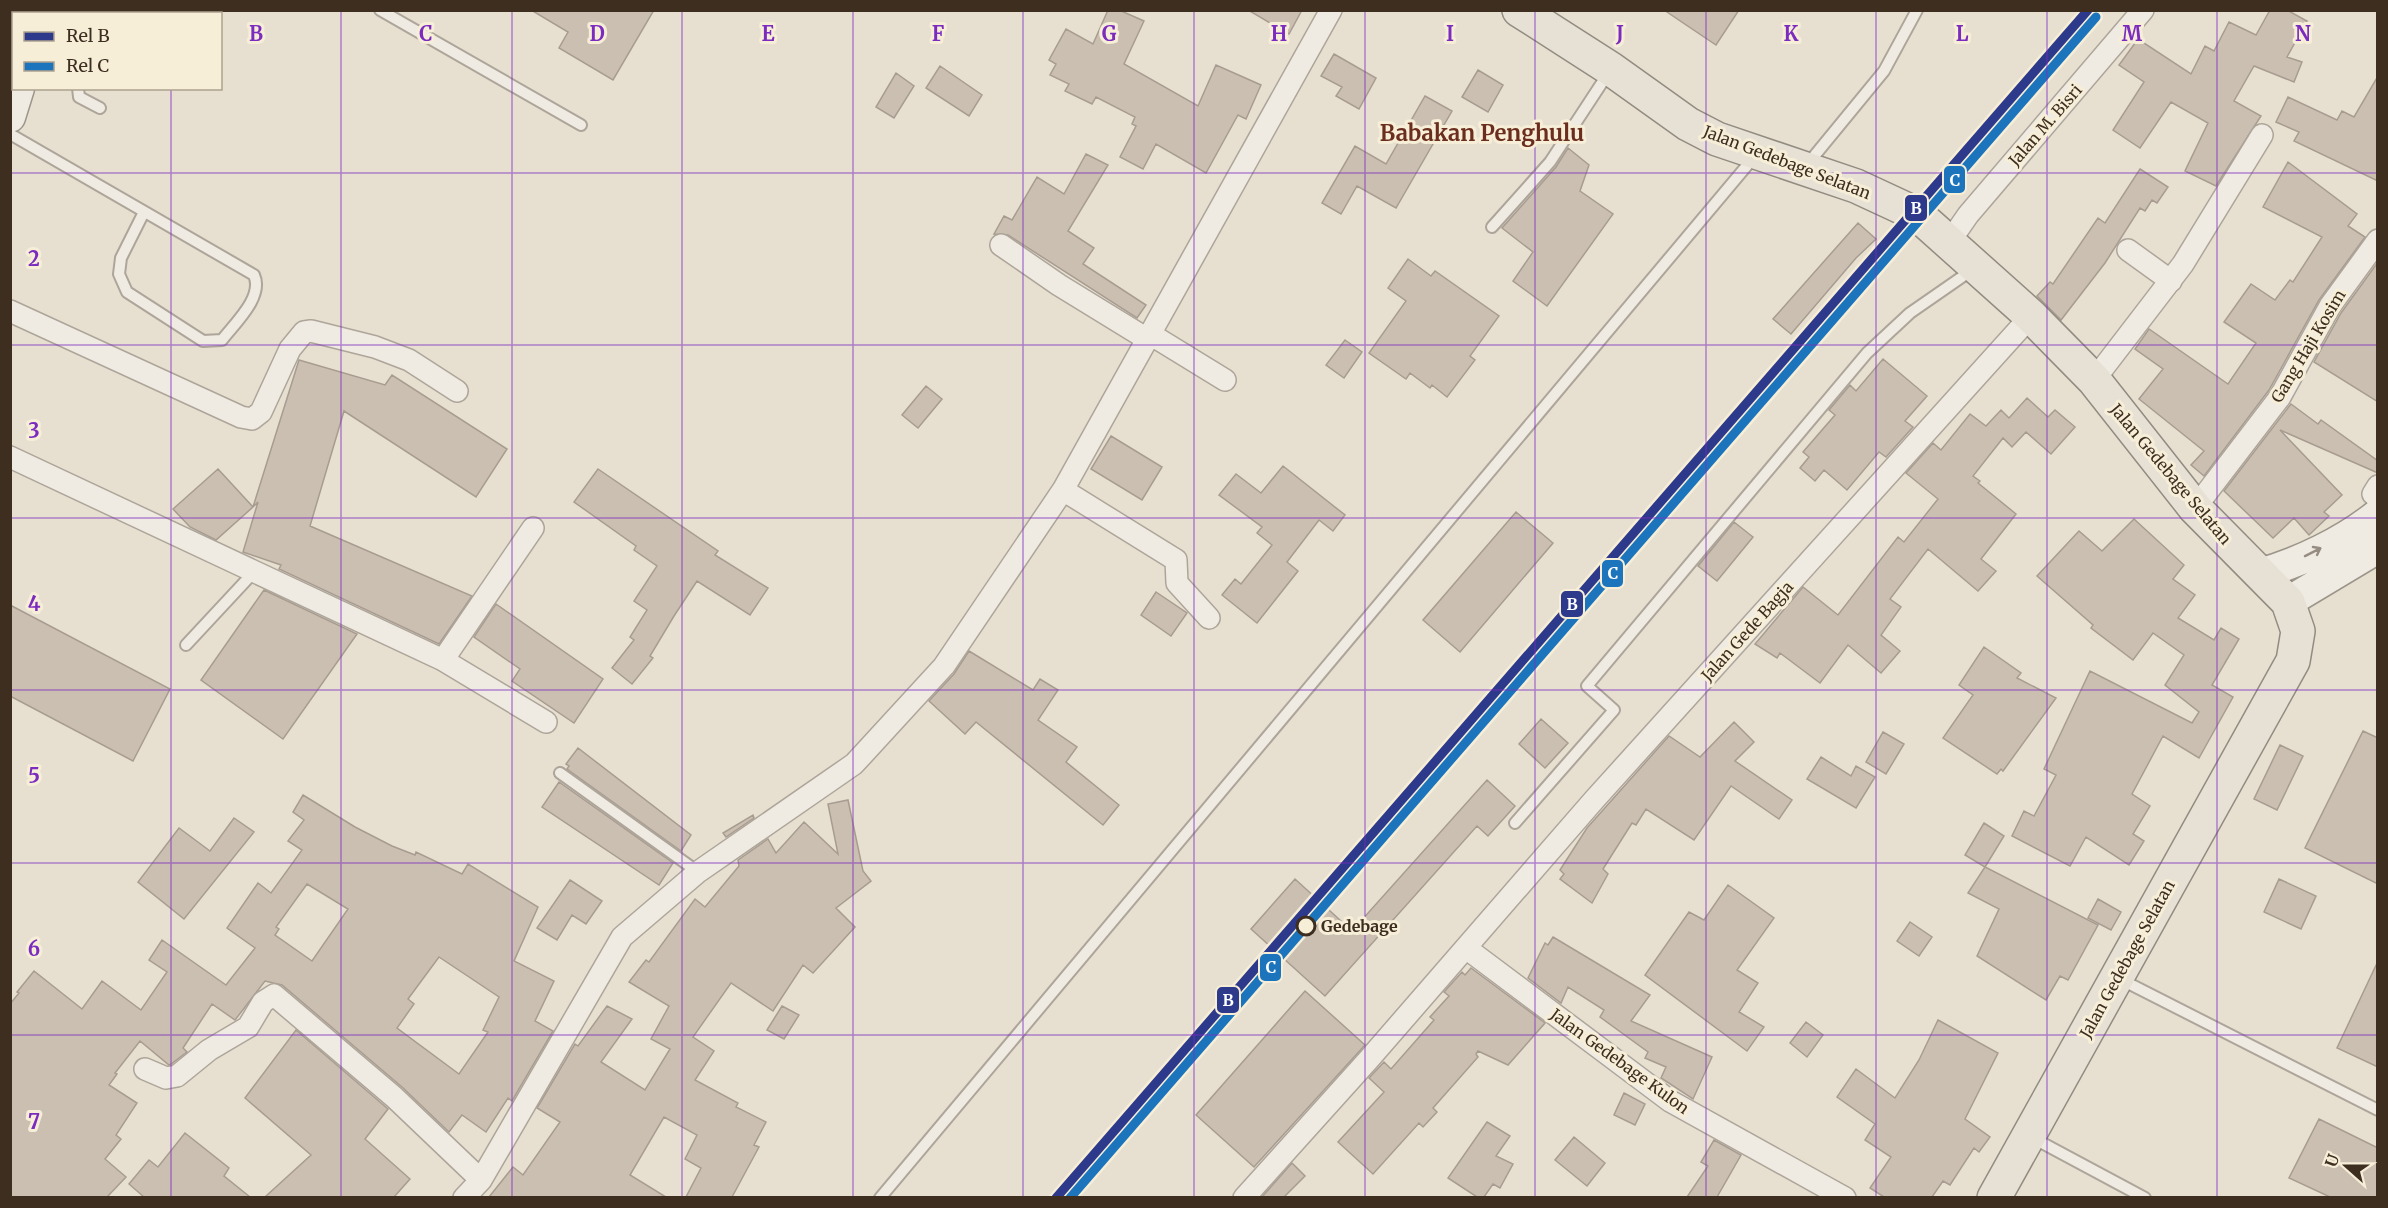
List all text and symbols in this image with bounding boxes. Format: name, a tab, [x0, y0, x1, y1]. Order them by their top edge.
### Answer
legend	[12, 12, 222, 90]
text: B	[249, 21, 263, 46]
text: C	[419, 21, 433, 46]
text: D	[589, 21, 605, 46]
text: E	[761, 21, 775, 46]
text: F	[932, 21, 945, 46]
text: G	[1102, 21, 1117, 46]
text: H	[1271, 21, 1287, 46]
text: I	[1446, 21, 1454, 46]
text: J	[1615, 21, 1624, 46]
text: K	[1784, 21, 1799, 46]
text: L	[1956, 21, 1969, 46]
text: M	[2122, 21, 2143, 46]
text: N	[2295, 21, 2311, 46]
text: Rel B	[66, 24, 110, 47]
text: Rel C	[66, 54, 110, 77]
street label: Jalan M. Bisri	[2003, 80, 2086, 171]
district label: Babakan Penghulu	[1380, 119, 1584, 147]
street label: Jalan Gedebage Selatan	[1700, 120, 1874, 203]
line badge: C	[1943, 165, 1966, 194]
text: C	[1950, 170, 1960, 190]
line badge: B	[1904, 194, 1928, 222]
text: B	[1910, 198, 1922, 218]
text: 2	[28, 246, 40, 271]
street label: Gang Haji Kosim	[2266, 286, 2350, 406]
street label: Jalan Gedebage Selatan	[2106, 399, 2236, 549]
text: 3	[28, 418, 40, 443]
one-way arrow	[2303, 546, 2321, 557]
line badge: C	[1601, 559, 1624, 588]
text: C	[1608, 563, 1618, 583]
street label: Jalan Gede Bagja	[1696, 577, 1797, 686]
line badge: B	[1560, 590, 1584, 618]
text: 4	[28, 591, 41, 616]
text: B	[1566, 594, 1578, 614]
text: 5	[28, 763, 40, 788]
street label: Jalan Gedebage Selatan	[2075, 876, 2179, 1042]
marker: Gedebage	[1296, 916, 1316, 936]
place label: Gedebage	[1321, 916, 1398, 936]
text: 6	[28, 936, 40, 961]
line badge: C	[1259, 953, 1282, 982]
text: C	[1266, 957, 1276, 977]
line badge: B	[1216, 986, 1240, 1014]
text: B	[1222, 990, 1234, 1010]
street label: Jalan Gedebage Kulon	[1546, 1003, 1694, 1118]
text: 7	[28, 1109, 40, 1134]
north arrow	[2316, 1136, 2376, 1196]
text: U	[2321, 1151, 2344, 1170]

